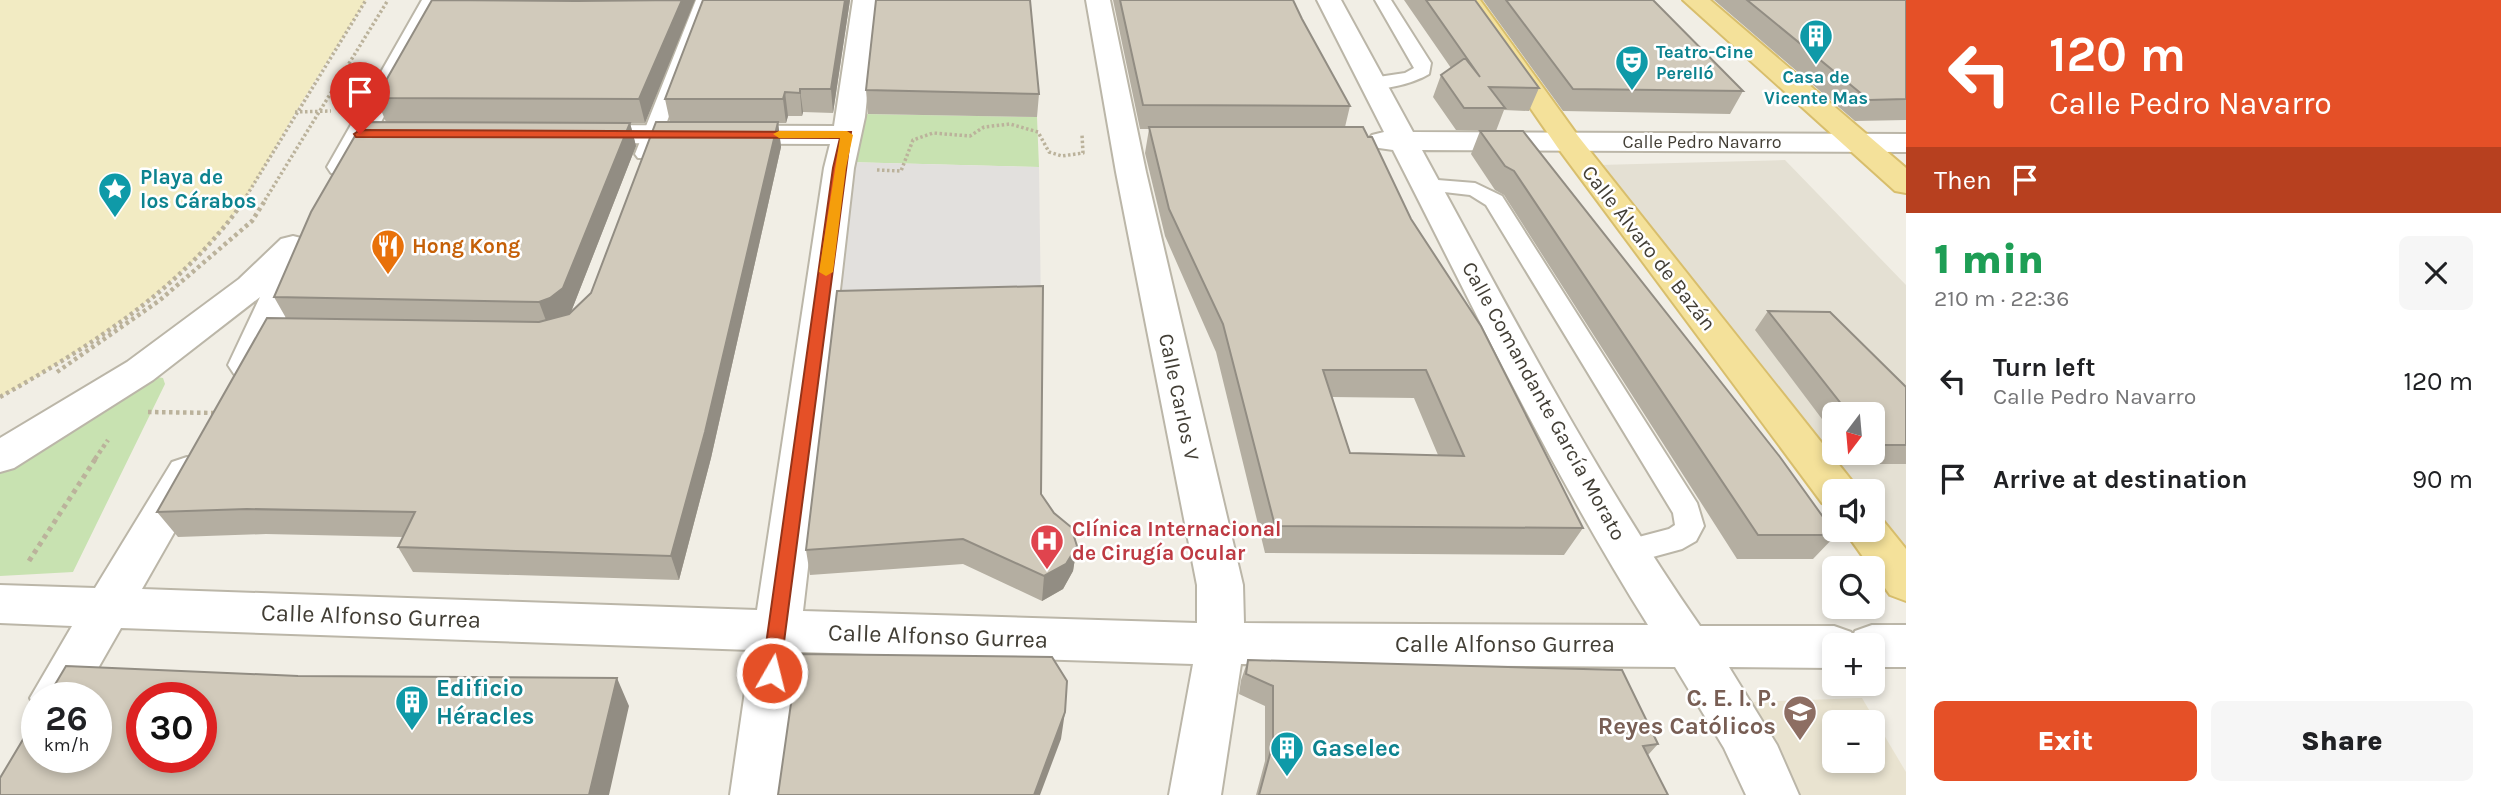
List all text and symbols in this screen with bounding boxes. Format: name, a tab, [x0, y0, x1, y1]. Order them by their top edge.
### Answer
building icon: Casa de Vicente Mas	[1797, 17, 1835, 66]
text: 120 m	[2049, 26, 2186, 83]
icon: left	[1934, 28, 2025, 119]
place label: Teatro-Cine Perelló	[1656, 41, 1753, 84]
theatre icon: Teatro-Cine Perelló	[1613, 43, 1651, 92]
pin	[330, 62, 390, 134]
place label: Casa de Vicente Mas	[1764, 66, 1868, 109]
icon: arrive	[341, 73, 379, 111]
text: Calle Pedro Navarro	[2049, 85, 2332, 122]
street label: Calle Pedro Navarro	[1622, 131, 1782, 153]
street label: Calle Álvaro de Bazán	[1577, 161, 1721, 335]
icon: arrive	[2006, 161, 2044, 199]
place label: Playa de los Cárabos	[140, 165, 257, 213]
text: Then	[1934, 165, 1992, 196]
place icon: Playa de los Cárabos	[96, 170, 134, 219]
restaurant icon: Hong Kong	[369, 227, 407, 276]
place label: Hong Kong	[412, 234, 520, 258]
text: 1 min	[1934, 234, 2044, 284]
button: close	[2399, 236, 2473, 310]
street label: Calle Comandante García Morato	[1457, 258, 1631, 544]
text: 210 m · 22:36	[1934, 285, 2069, 312]
street label: Calle Carlos V	[1154, 331, 1204, 463]
text: Turn left	[1993, 352, 2095, 383]
icon: left	[1934, 362, 1972, 400]
text: 120 m	[2403, 366, 2473, 397]
text: Calle Pedro Navarro	[1993, 383, 2196, 410]
north arrow	[1822, 402, 1885, 466]
map controls	[1822, 402, 1885, 773]
icon: arrive	[1934, 460, 1972, 498]
text: Arrive at destination	[1993, 464, 2247, 495]
text: 90 m	[2412, 464, 2473, 495]
button: sound	[1822, 479, 1885, 542]
place label: Clínica Internacional de Cirugía Ocular	[1072, 517, 1281, 565]
hospital icon: Clínica Internacional de Cirugía Ocular	[1028, 522, 1066, 571]
button: search	[1822, 556, 1885, 619]
street label: Calle Alfonso Gurrea	[261, 598, 481, 634]
street label: Calle Alfonso Gurrea	[828, 618, 1048, 654]
street label: Calle Alfonso Gurrea	[1395, 630, 1615, 658]
button: +	[1822, 633, 1885, 696]
position arrow	[735, 636, 809, 710]
place label: Edificio Héracles	[436, 674, 535, 730]
speed limit sign: 30	[126, 682, 217, 773]
building icon: Edificio Héracles	[393, 683, 431, 732]
place label: C. E. I. P. Reyes Católicos	[1598, 684, 1776, 740]
school or university icon: C. E. I. P. Reyes Católicos	[1781, 693, 1819, 742]
text: 26	[45, 698, 88, 739]
button: Exit	[1934, 701, 2197, 781]
button: Share	[2211, 701, 2473, 781]
button: −	[1822, 710, 1885, 773]
building icon: Gaselec	[1268, 729, 1306, 778]
text: km/h	[44, 734, 89, 756]
place label: Gaselec	[1312, 734, 1400, 762]

